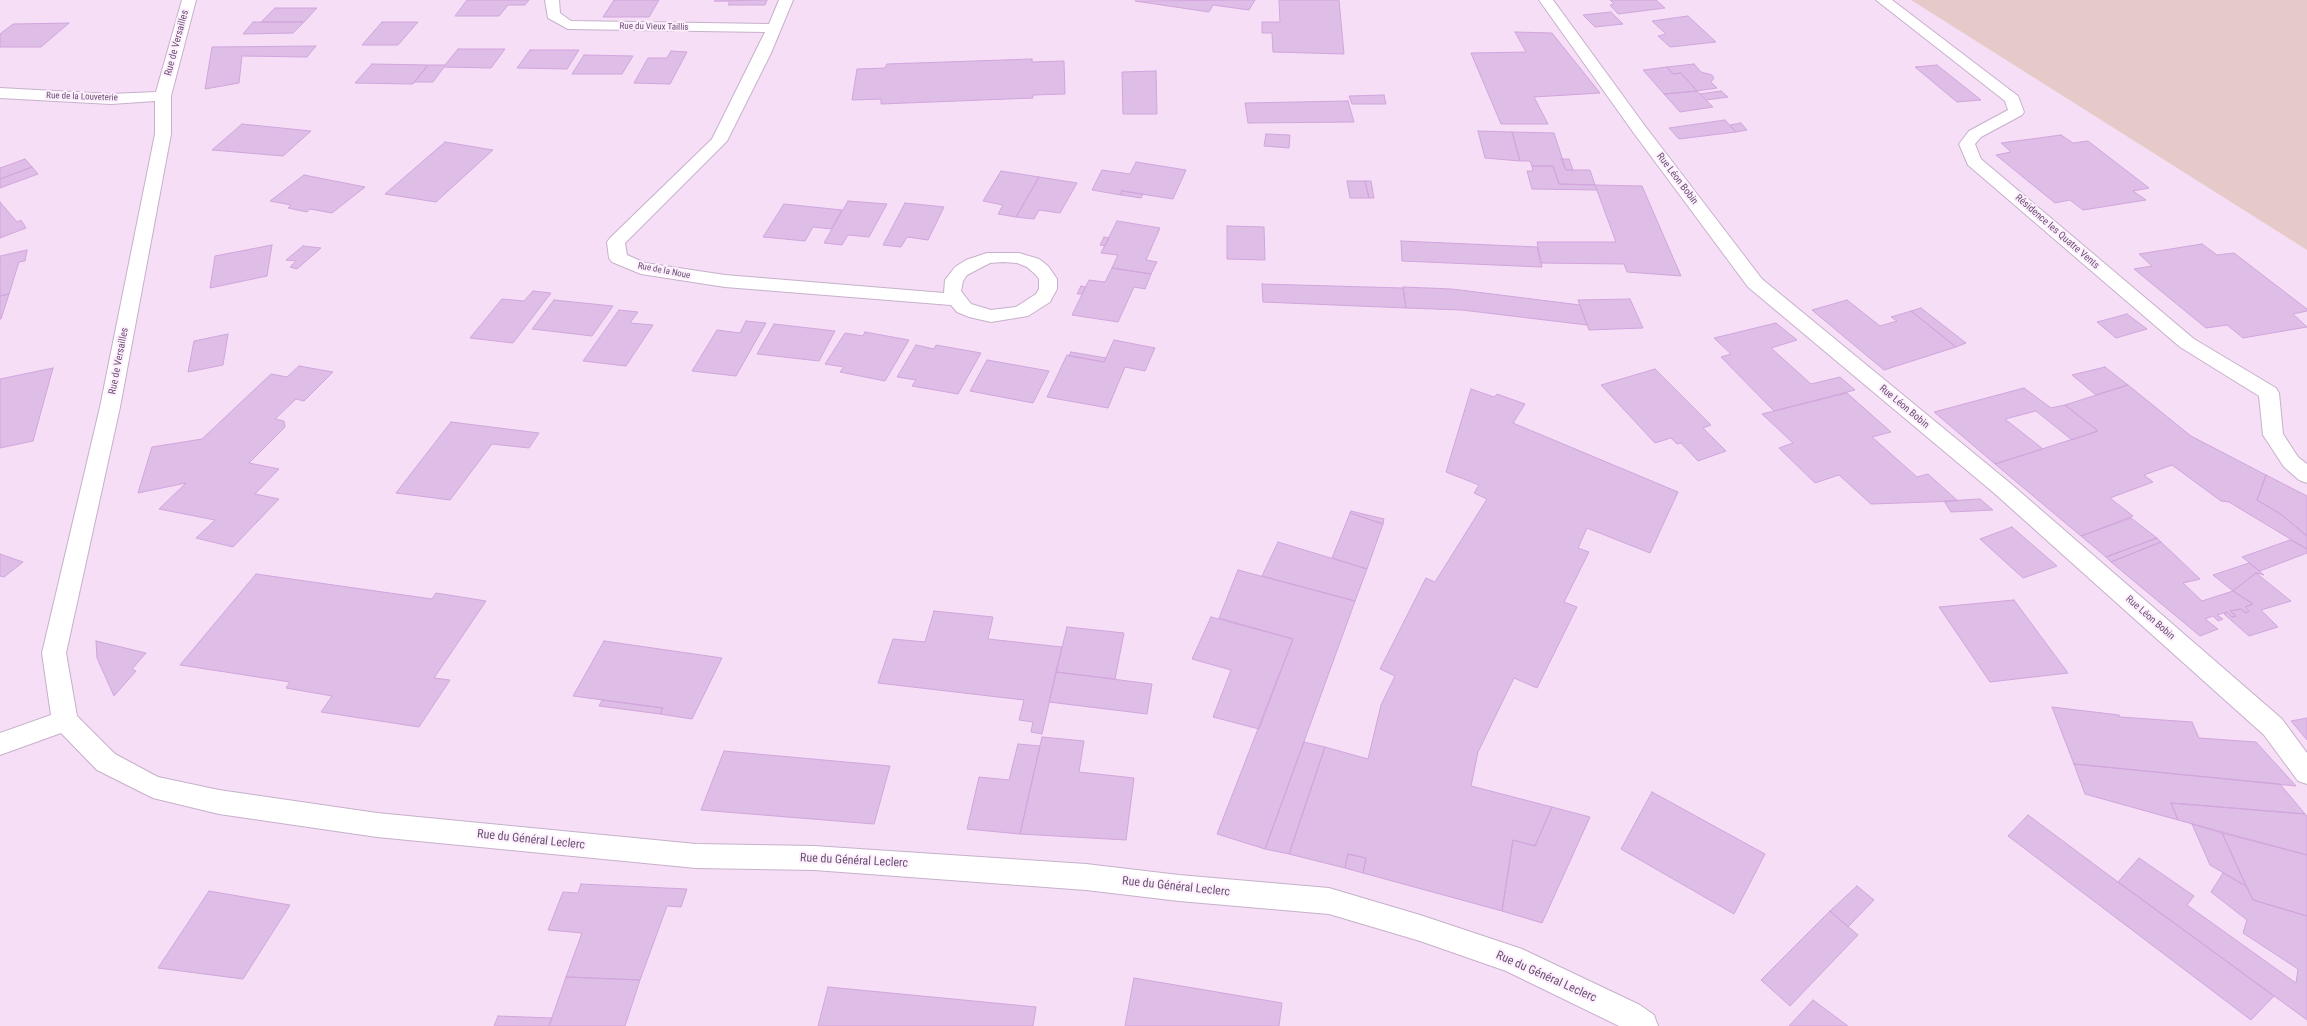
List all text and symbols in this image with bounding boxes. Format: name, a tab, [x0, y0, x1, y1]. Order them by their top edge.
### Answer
street label: Rue de Versailles	[162, 9, 192, 77]
street label: Rue du Vieux Taillis	[619, 21, 689, 33]
street label: Rue de la Louveterie	[46, 90, 118, 104]
street label: Rue Léon Bobin	[1654, 151, 1700, 207]
street label: Résidence les Quatre Vents	[2012, 192, 2102, 272]
street label: Rue de la Noue	[637, 261, 691, 281]
street label: Rue de Versailles	[107, 327, 131, 395]
street label: Rue Léon Bobin	[1877, 383, 1931, 431]
street label: Rue Léon Bobin	[2123, 593, 2177, 643]
street label: Rue du Général Leclerc	[476, 827, 586, 853]
street label: Rue du Général Leclerc	[800, 851, 908, 871]
street label: Rue du Général Leclerc	[1121, 874, 1231, 900]
street label: Rue du Général Leclerc	[1494, 948, 1598, 1006]

